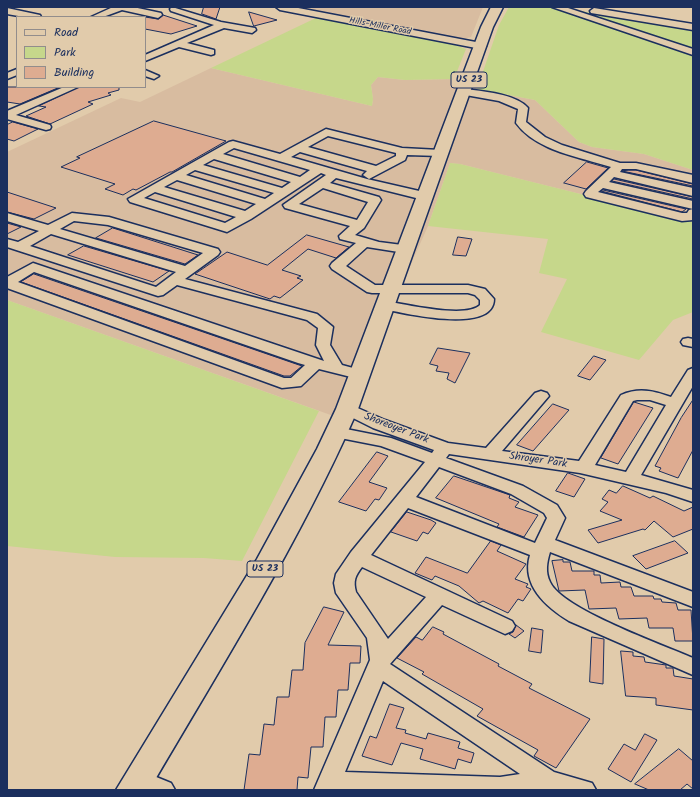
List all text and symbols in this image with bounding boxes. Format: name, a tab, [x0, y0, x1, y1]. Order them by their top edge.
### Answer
legend	[16, 16, 146, 88]
street label: Hills-Miller Road	[348, 16, 412, 38]
text: Road	[54, 23, 78, 42]
text: Park	[54, 43, 76, 62]
text: Building	[54, 63, 94, 82]
road number: US 23	[451, 72, 487, 88]
street label: Shoreoyer Park	[362, 411, 430, 447]
street label: Shroyer Park	[508, 450, 568, 472]
road number: US 23	[247, 561, 283, 577]

